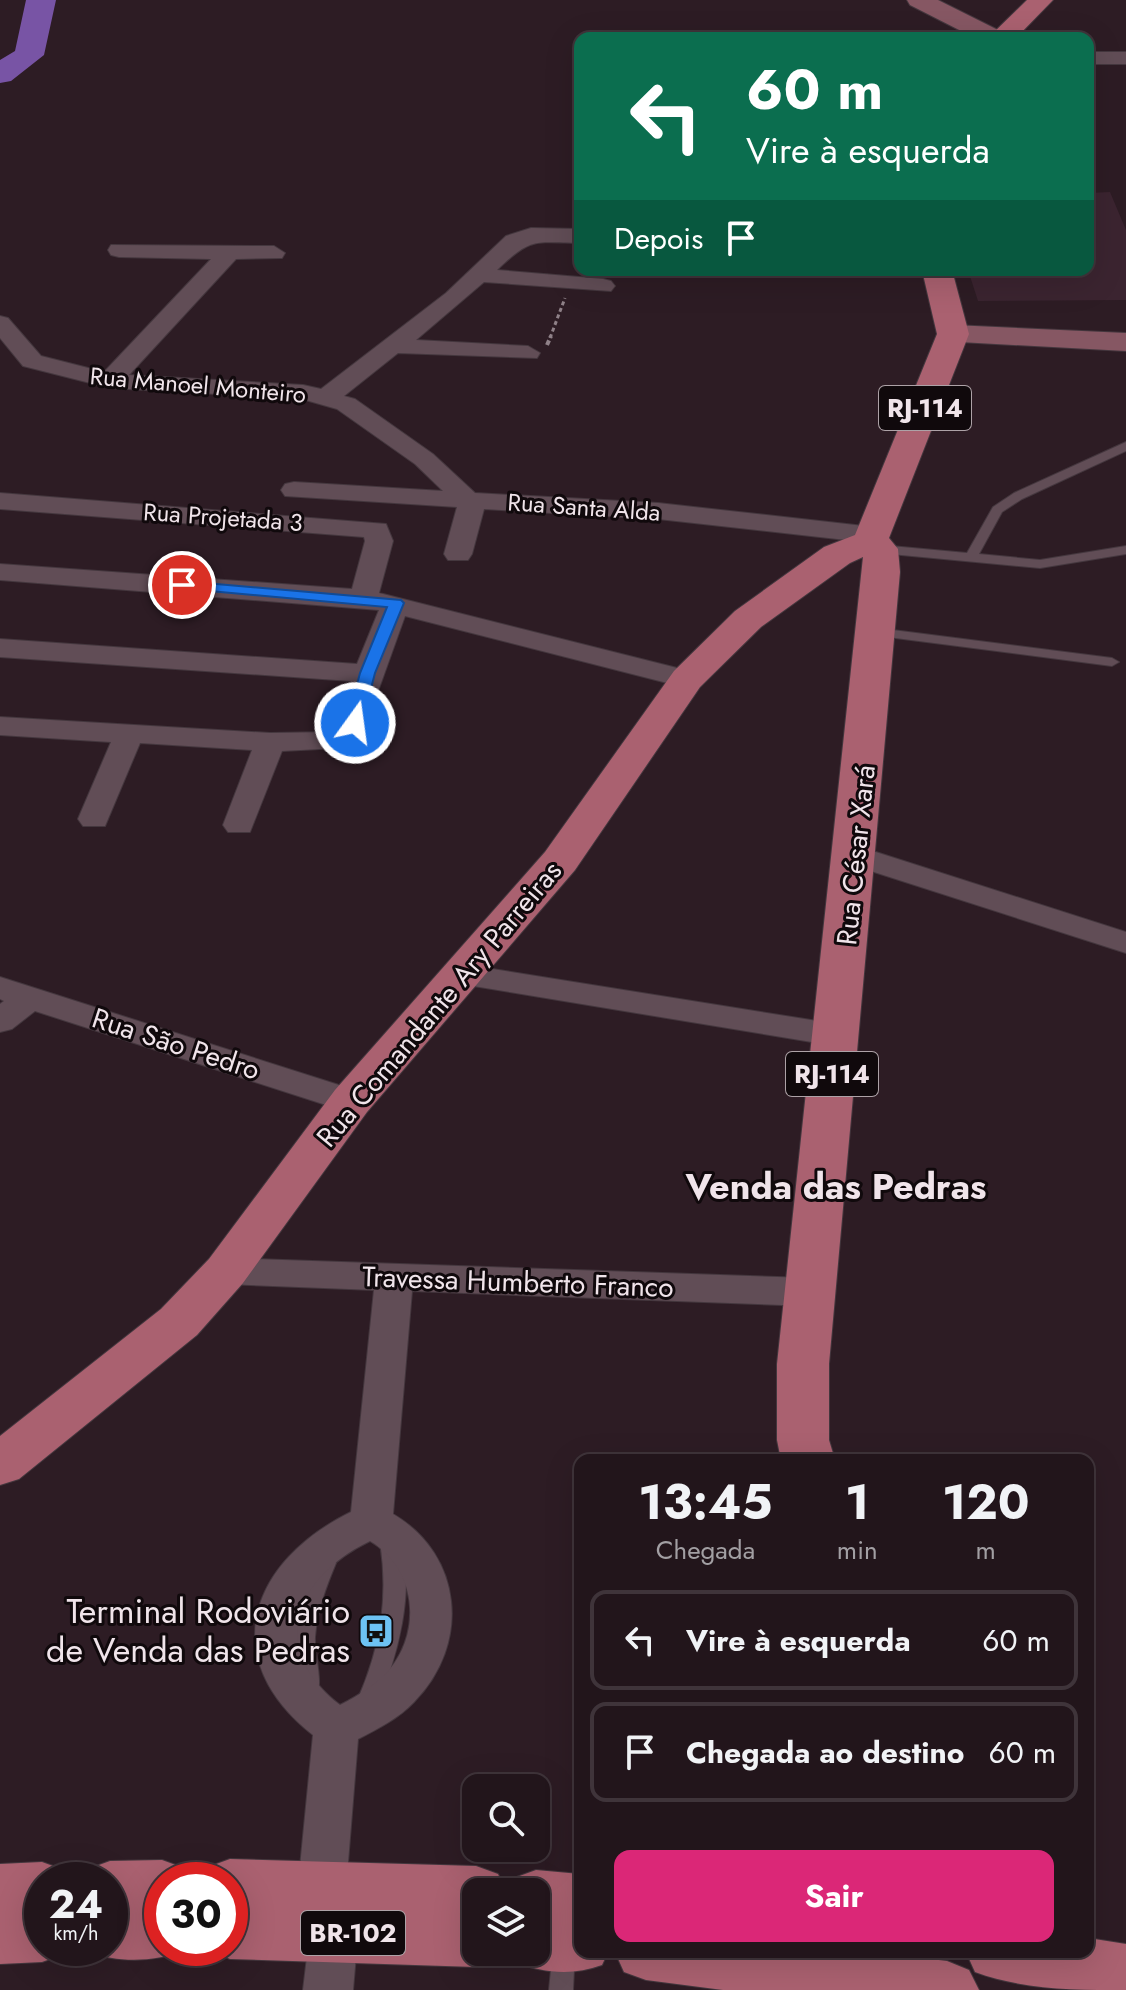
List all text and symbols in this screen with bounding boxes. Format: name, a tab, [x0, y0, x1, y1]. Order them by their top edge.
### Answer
text: 60 m	[746, 49, 883, 130]
icon: left	[614, 64, 718, 168]
text: Vire à esquerda	[746, 124, 990, 176]
icon: arrive	[719, 216, 763, 260]
text: Depois	[614, 217, 703, 260]
street label: Rua Manoel Monteiro	[88, 358, 308, 412]
road number: RJ-114	[879, 386, 971, 430]
street label: Rua Santa Alda	[506, 484, 662, 530]
street label: Rua Projetada 3	[142, 494, 304, 540]
pin	[148, 551, 216, 619]
icon: arrive	[160, 563, 204, 607]
position arrow	[313, 681, 397, 765]
street label: Rua César Xará	[826, 763, 886, 947]
street label: Rua Comandante Ary Parreiras	[307, 852, 571, 1156]
street label: Rua São Pedro	[87, 998, 265, 1090]
road number: RJ-114	[786, 1052, 878, 1096]
district label: Venda das Pedras	[685, 1160, 986, 1212]
street label: Travessa Humberto Franco	[362, 1256, 674, 1308]
text: 13:45	[638, 1468, 773, 1537]
text: 1	[845, 1468, 869, 1537]
text: 120	[942, 1468, 1030, 1537]
text: Chegada	[656, 1531, 755, 1569]
text: min	[837, 1531, 878, 1569]
text: m	[976, 1531, 996, 1569]
place label: Terminal Rodoviário de Venda das Pedras	[46, 1587, 350, 1675]
bus stop icon: Terminal Rodoviário de Venda das Pedras	[357, 1612, 395, 1650]
icon: left	[618, 1618, 662, 1662]
text: Vire à esquerda	[686, 1619, 911, 1662]
text: 60 m	[982, 1619, 1050, 1662]
icon: arrive	[618, 1730, 662, 1774]
text: Chegada ao destino	[686, 1731, 964, 1774]
text: 60 m	[988, 1731, 1056, 1774]
map controls	[462, 1774, 550, 1966]
button: search	[462, 1774, 550, 1862]
button: Sair	[614, 1850, 1054, 1942]
speed limit sign: 30	[144, 1862, 248, 1966]
text: 24	[49, 1875, 103, 1933]
button: layers	[462, 1878, 550, 1966]
road number: BR-102	[301, 1911, 405, 1955]
text: km/h	[53, 1919, 99, 1948]

